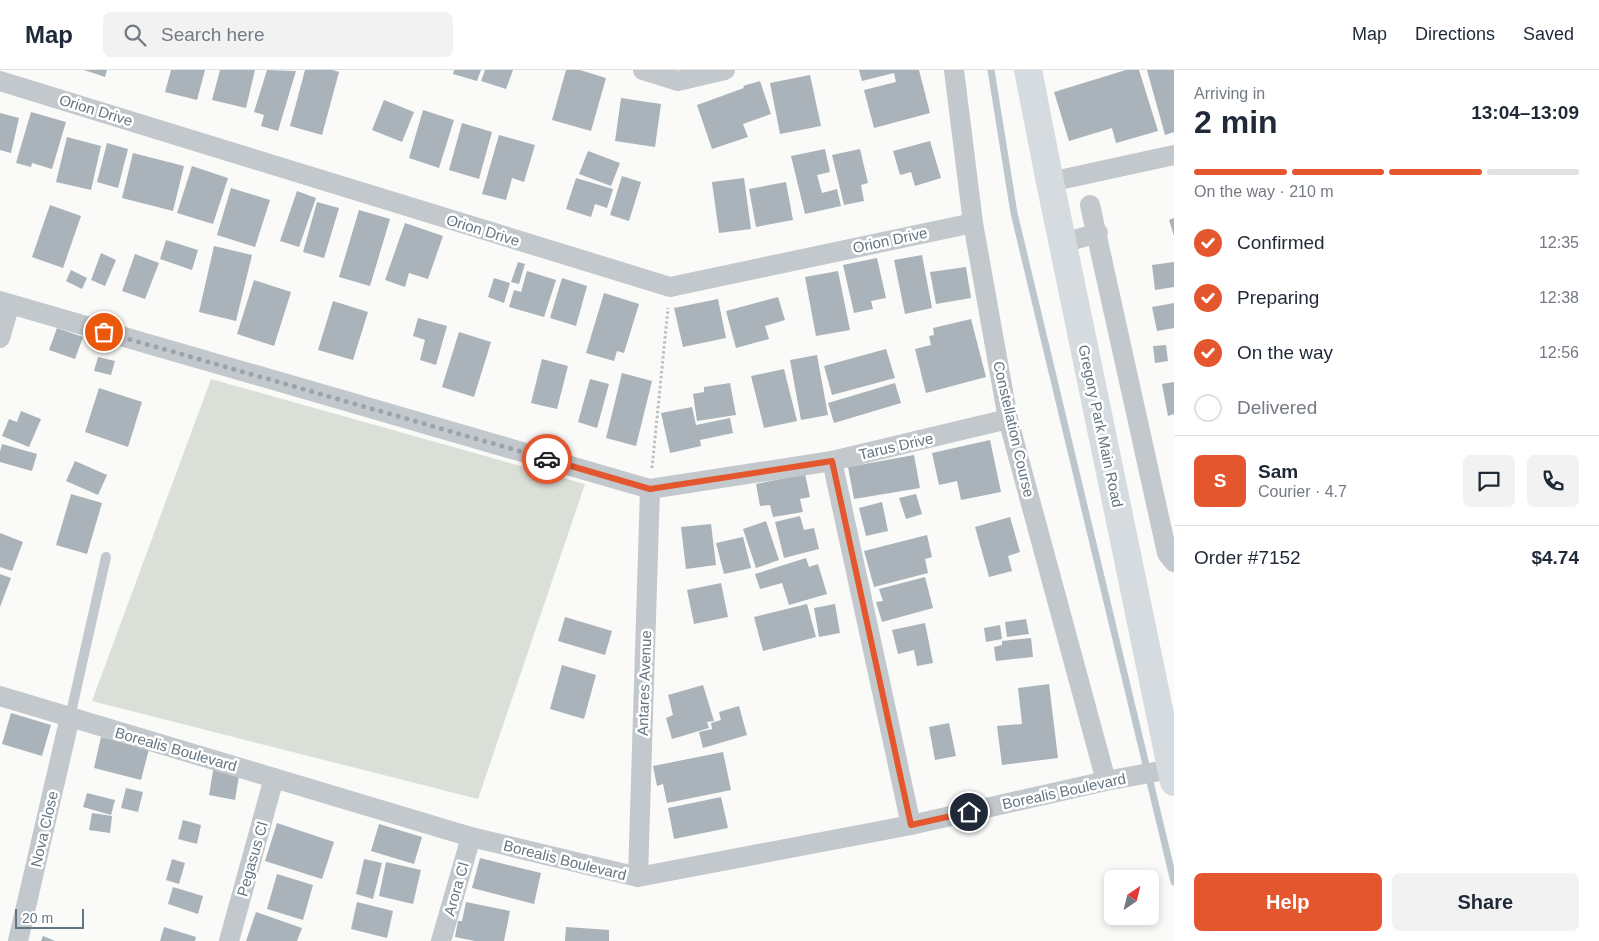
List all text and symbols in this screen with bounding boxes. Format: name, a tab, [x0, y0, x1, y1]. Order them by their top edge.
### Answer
search box	[103, 12, 453, 57]
text: Map	[25, 21, 73, 48]
icon: search	[121, 21, 149, 49]
text: Search here	[161, 24, 265, 45]
text: Map	[1352, 24, 1387, 44]
text: Directions	[1415, 24, 1495, 44]
text: Saved	[1523, 24, 1574, 44]
text: Arriving in	[1194, 85, 1265, 102]
street label: Orion Drive	[57, 91, 135, 129]
text: 13:04–13:09	[1471, 102, 1579, 123]
text: 2 min	[1194, 104, 1278, 140]
text: On the way · 210 m	[1194, 183, 1334, 200]
street label: Orion Drive	[444, 211, 522, 249]
street label: Orion Drive	[851, 224, 929, 256]
icon: check	[1194, 229, 1222, 257]
text: Confirmed	[1237, 232, 1325, 253]
text: 12:35	[1539, 234, 1579, 251]
icon: check	[1194, 284, 1222, 312]
text: Preparing	[1237, 287, 1319, 308]
text: 12:38	[1539, 289, 1579, 306]
pin	[83, 311, 125, 353]
icon: bag	[90, 318, 118, 346]
icon: check	[1194, 339, 1222, 367]
text: On the way	[1237, 342, 1333, 363]
street label: Gregory Park Main Road	[1075, 343, 1127, 509]
text: 12:56	[1539, 344, 1579, 361]
street label: Constellation Course	[990, 359, 1038, 499]
text: Delivered	[1237, 397, 1317, 418]
street label: Tarus Drive	[857, 429, 935, 463]
courier	[522, 434, 572, 484]
icon: car	[533, 445, 561, 473]
button: chat	[1463, 455, 1515, 507]
button: phone	[1527, 455, 1579, 507]
text: Sam	[1258, 461, 1298, 482]
text: S	[1214, 470, 1226, 491]
text: Courier · 4.7	[1258, 483, 1347, 500]
text: Order #7152	[1194, 547, 1301, 568]
text: $4.74	[1531, 547, 1579, 568]
street label: Antares Avenue	[634, 630, 654, 736]
street label: Borealis Boulevard	[113, 723, 239, 775]
street label: Borealis Boulevard	[1001, 770, 1127, 812]
street label: Nova Close	[27, 789, 61, 869]
pin	[948, 791, 990, 833]
icon: home	[955, 798, 983, 826]
street label: Pegasus Cl	[233, 820, 271, 898]
street label: Borealis Boulevard	[502, 837, 628, 883]
street label: Arora Cl	[440, 860, 472, 918]
north arrow	[1104, 870, 1159, 925]
map controls	[1104, 870, 1159, 925]
button: Help	[1194, 873, 1382, 931]
button: Share	[1392, 873, 1579, 931]
scale bar	[15, 906, 84, 929]
text: 20 m	[22, 910, 53, 926]

